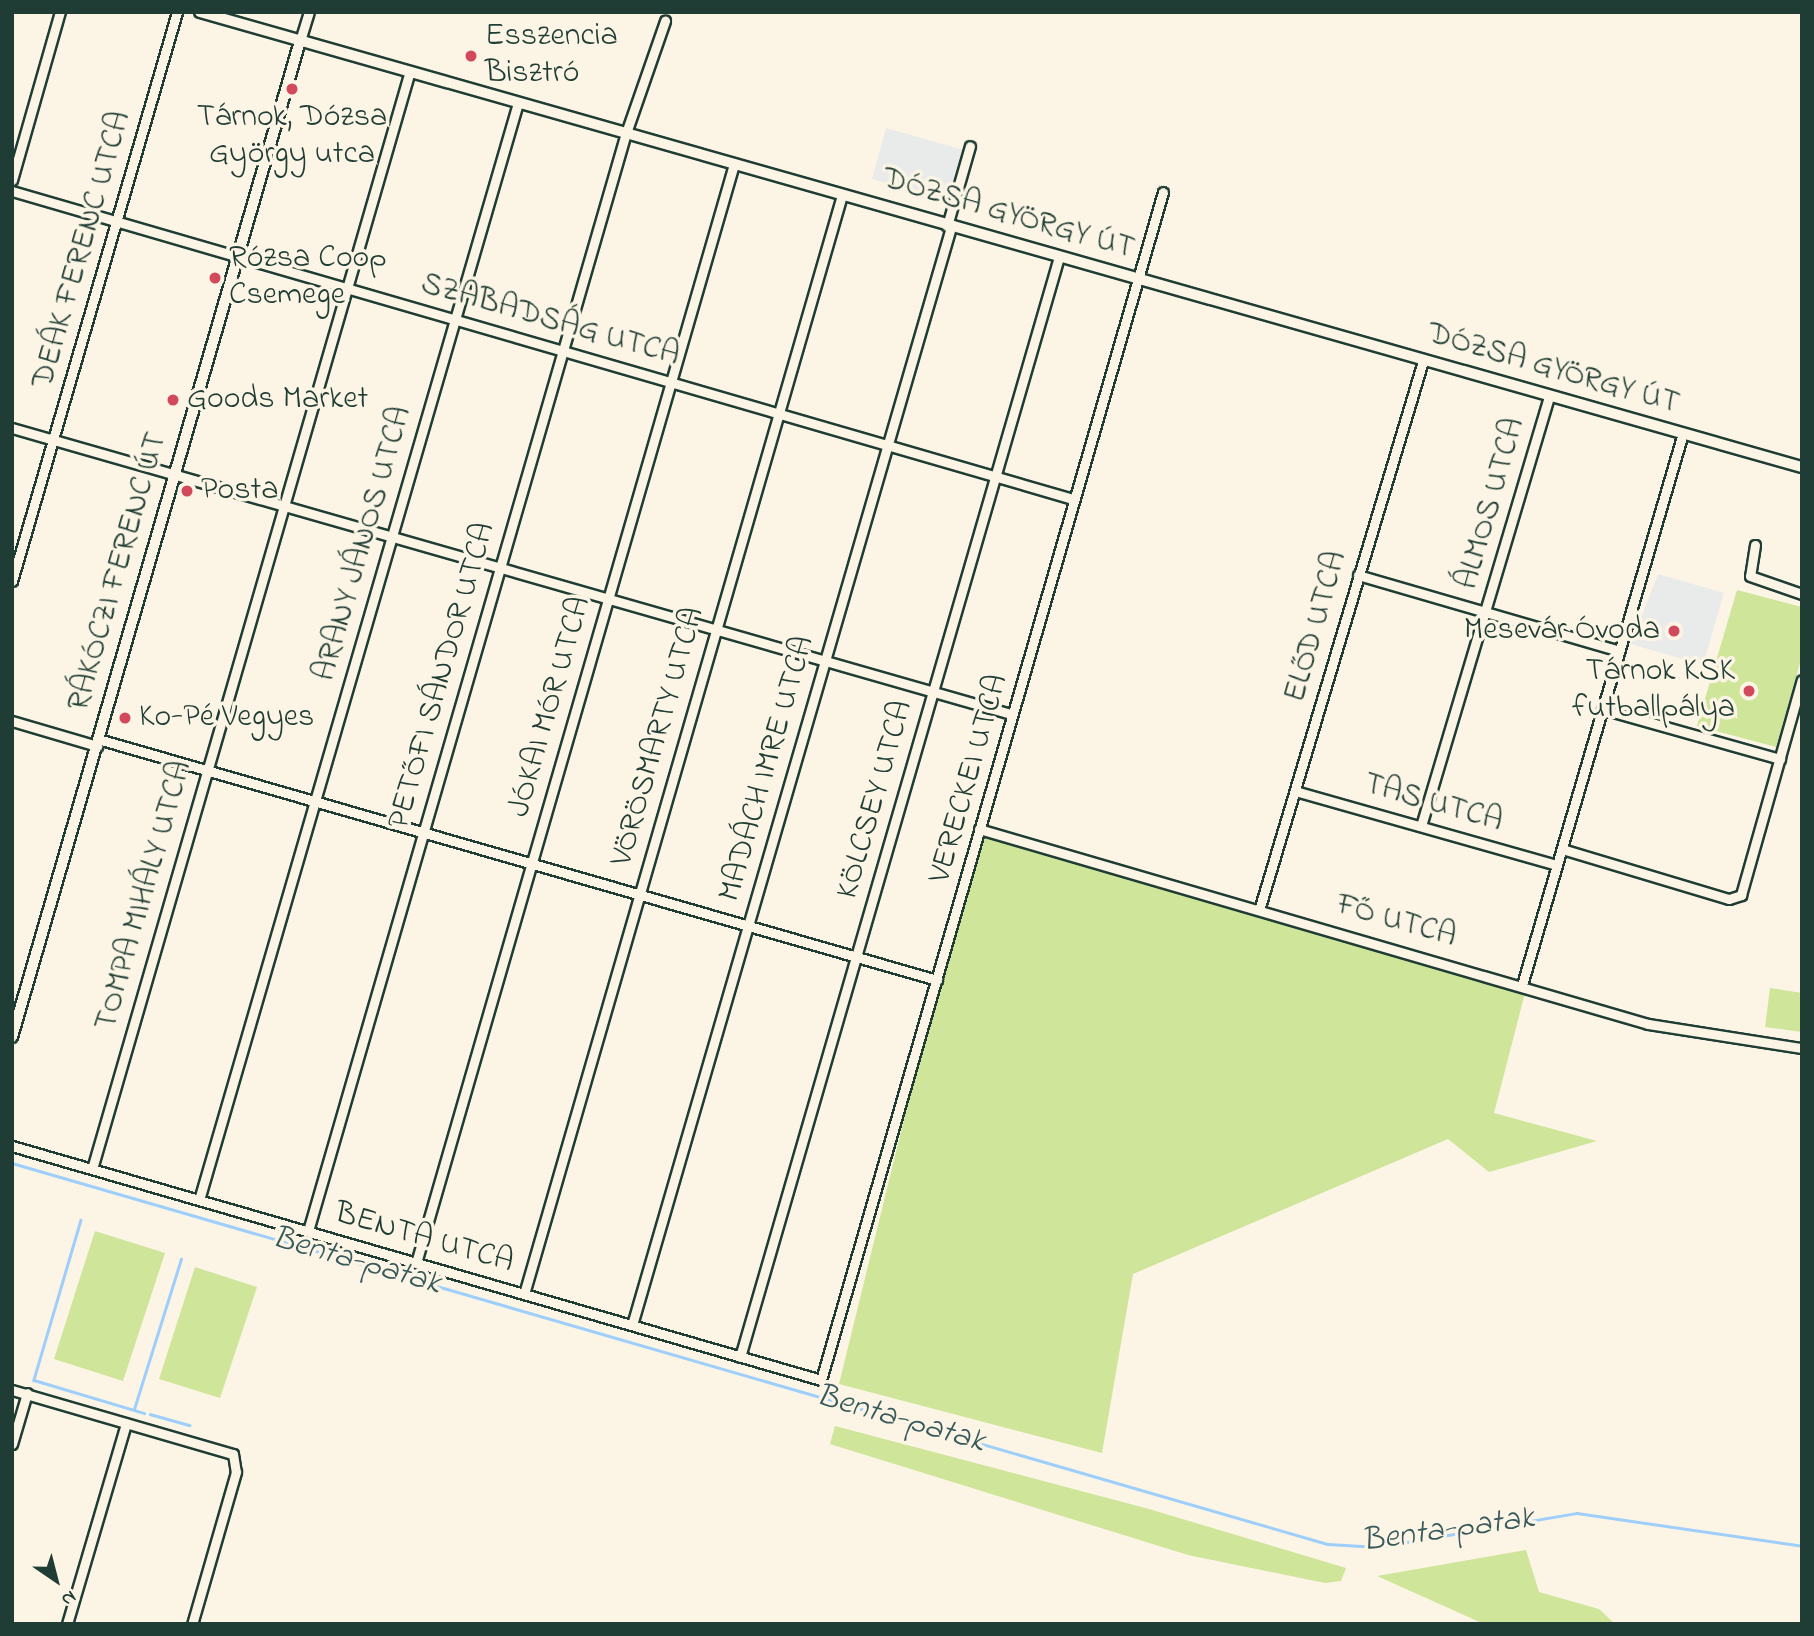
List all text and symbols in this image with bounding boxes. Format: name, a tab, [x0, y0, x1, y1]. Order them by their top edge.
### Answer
place label: Esszencia Bisztró	[485, 19, 618, 94]
marker: Esszencia Bisztró	[463, 48, 479, 64]
marker: Tárnok, Dózsa György utca	[284, 81, 300, 97]
place label: Tárnok, Dózsa György utca	[197, 100, 387, 175]
street label: DEÁK FERENC UTCA	[25, 107, 141, 393]
street label: DÓZSA GYÖRGY ÚT	[878, 161, 1138, 269]
place label: Rózsa Coop Csemege	[229, 241, 387, 316]
street label: SZABADSÁG UTCA	[416, 266, 684, 376]
marker: Rózsa Coop Csemege	[207, 270, 223, 286]
street label: DÓZSA GYÖRGY ÚT	[1423, 316, 1683, 424]
place label: Goods Market	[187, 381, 368, 419]
marker: Goods Market	[165, 392, 181, 408]
street label: ARANY JÁNOS UTCA	[306, 402, 422, 686]
street label: ÁLMOS UTCA	[1449, 414, 1535, 594]
street label: RÁKÓCZI FERENC ÚT	[61, 428, 177, 716]
place label: Posta	[201, 472, 279, 510]
marker: Posta	[179, 483, 195, 499]
street label: PETŐFI SÁNDOR UTCA	[381, 518, 505, 834]
street label: ELŐD UTCA	[1277, 547, 1357, 707]
street label: JÓKAI MÓR UTCA	[501, 592, 601, 822]
street label: VÖRÖSMARTY UTCA	[604, 603, 714, 871]
place label: Mesevár Óvoda	[1464, 612, 1660, 650]
marker: Mesevár Óvoda	[1666, 623, 1682, 639]
street label: MADÁCH IMRE UTCA	[712, 632, 824, 906]
place label: Tárnok KSK futballpálya	[1572, 654, 1735, 729]
street label: VERECKEI UTCA	[922, 670, 1018, 888]
marker: Tárnok KSK futballpálya	[1741, 683, 1757, 699]
street label: KÖLCSEY UTCA	[829, 696, 923, 904]
place label: Ko-Pé Vegyes	[139, 699, 314, 737]
marker: Ko-Pé Vegyes	[117, 710, 133, 726]
street label: TOMPA MIHÁLY UTCA	[88, 757, 202, 1035]
street label: TAS UTCA	[1359, 766, 1507, 842]
street label: FŐ UTCA	[1332, 887, 1460, 957]
street label: BENTA UTCA	[330, 1195, 518, 1283]
water label: Benta-patak	[267, 1219, 445, 1305]
water label: Benta-patak	[811, 1377, 989, 1463]
water label: Benta-patak	[1359, 1499, 1537, 1563]
north arrow	[21, 1545, 91, 1615]
text: N	[55, 1583, 81, 1612]

